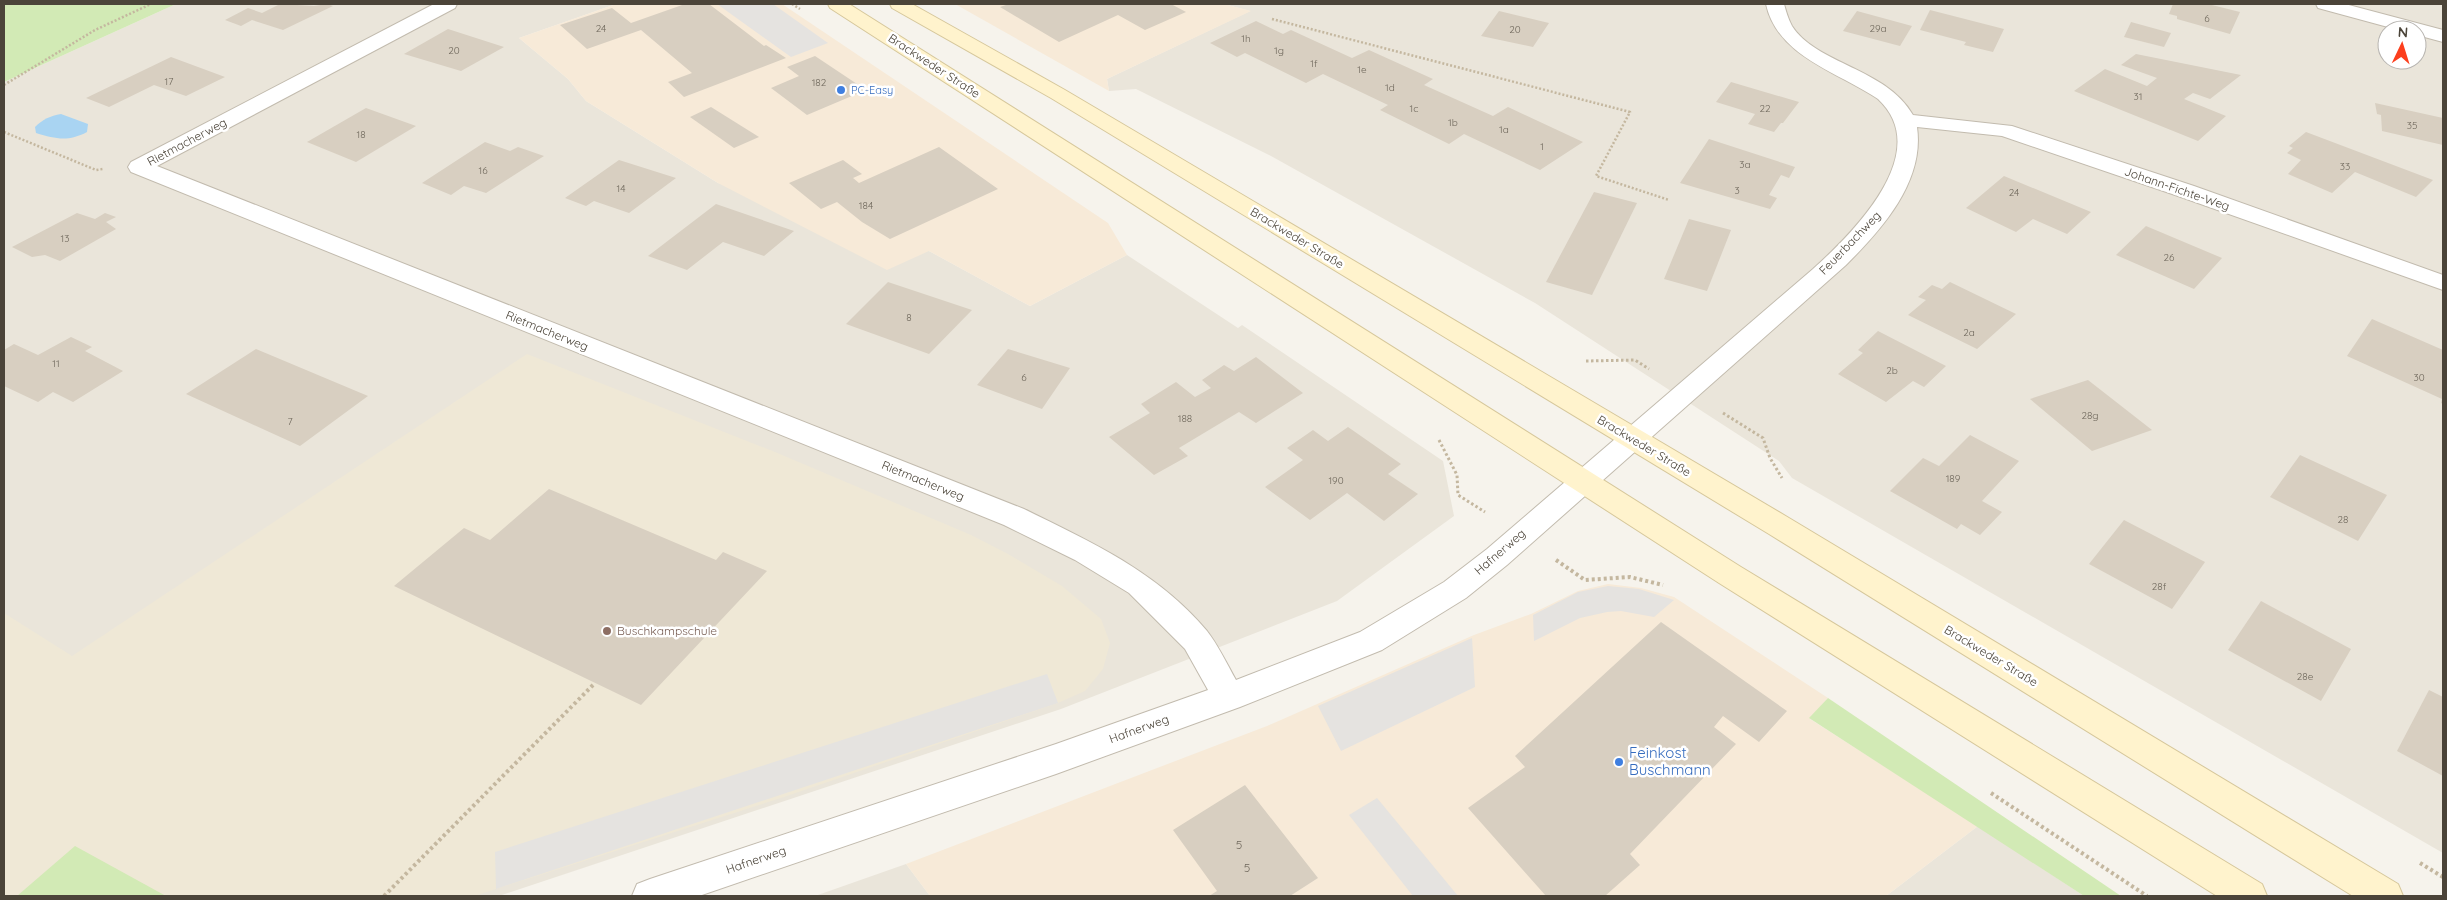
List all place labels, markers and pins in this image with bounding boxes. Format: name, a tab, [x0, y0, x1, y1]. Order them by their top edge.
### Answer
place label: PC-Easy	[851, 83, 893, 97]
marker: PC-Easy	[835, 84, 847, 96]
place label: Buschkampschule	[617, 623, 717, 638]
marker: Buschkampschule	[601, 625, 613, 637]
place label: Feinkost Buschmann	[1629, 743, 1711, 779]
marker: Feinkost Buschmann	[1613, 756, 1625, 768]

